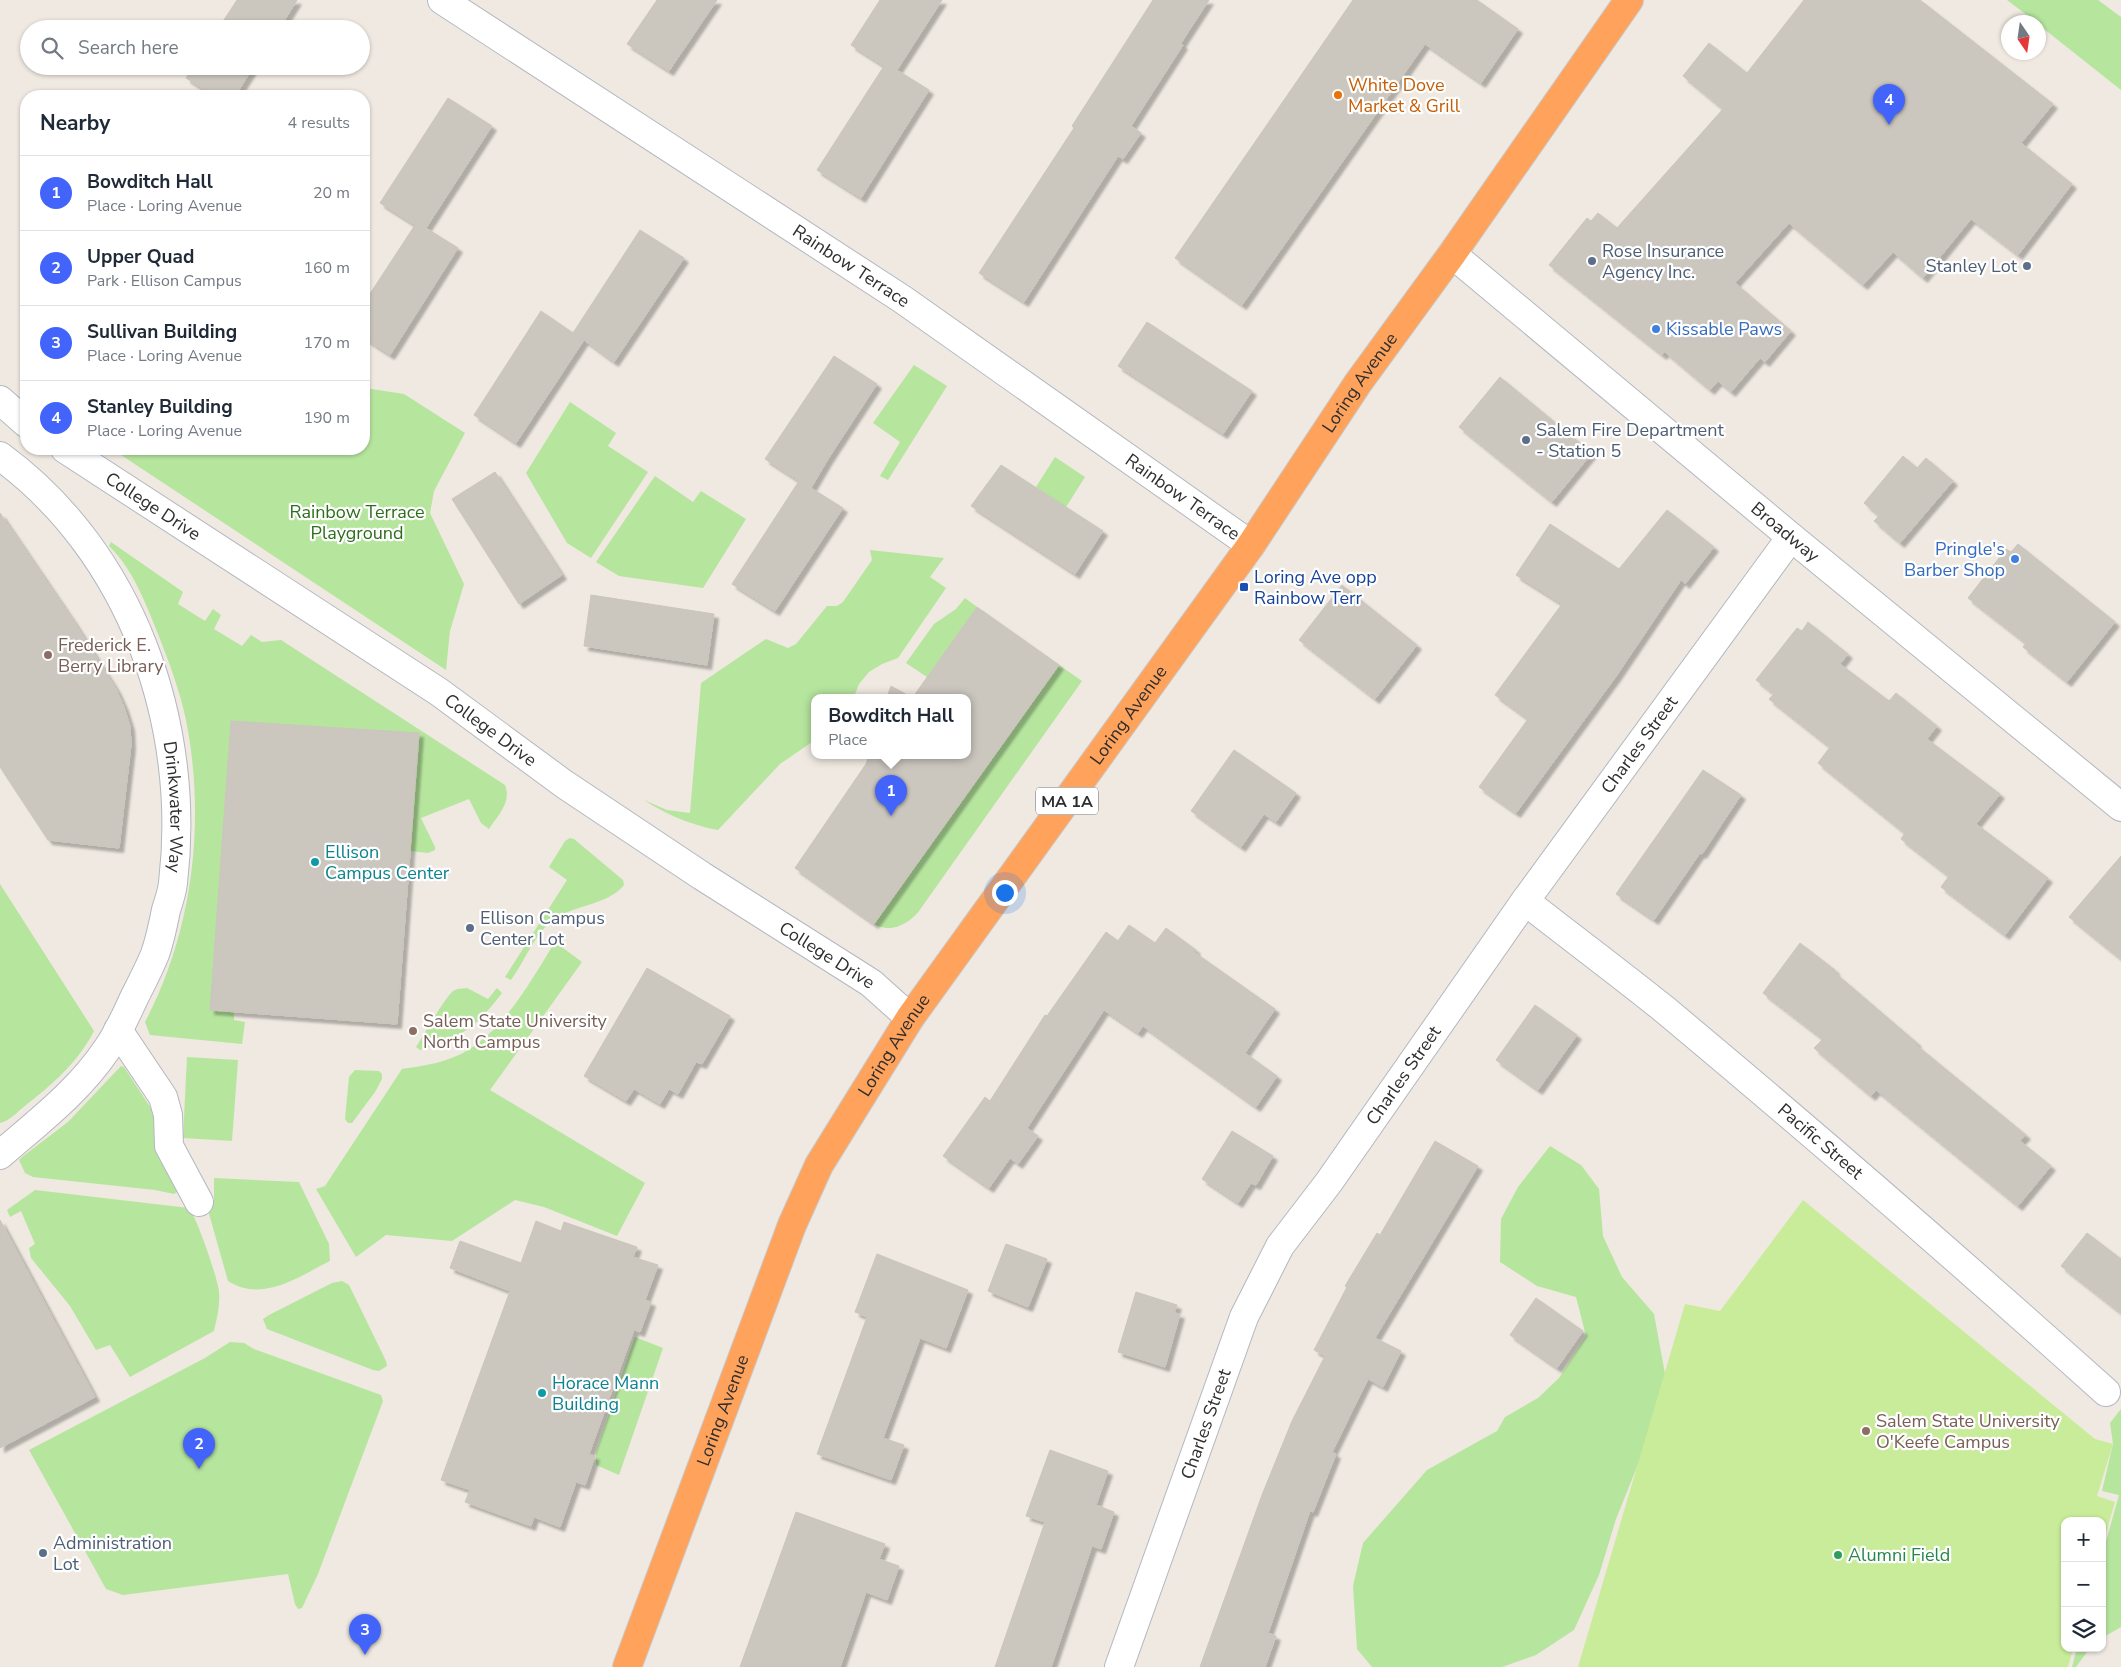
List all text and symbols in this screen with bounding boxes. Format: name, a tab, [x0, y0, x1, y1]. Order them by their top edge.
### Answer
north arrow	[2001, 15, 2046, 60]
search box	[20, 20, 370, 75]
icon: search	[38, 34, 66, 62]
text: Search here	[78, 35, 179, 61]
place label: White Dove Market & Grill	[1348, 73, 1461, 118]
pin: 4	[1873, 84, 1905, 125]
marker: White Dove Market & Grill	[1332, 89, 1344, 101]
text: Nearby	[40, 109, 110, 137]
text: 4 results	[288, 112, 350, 134]
text: Bowditch Hall	[87, 169, 213, 195]
text: 1	[51, 182, 61, 204]
text: 20 m	[313, 182, 350, 204]
text: Place · Loring Avenue	[87, 195, 242, 217]
street label: Rainbow Terrace	[788, 219, 915, 313]
place label: Rose Insurance Agency Inc.	[1602, 239, 1724, 284]
text: Upper Quad	[87, 244, 194, 270]
place label: Stanley Lot	[1925, 254, 2018, 278]
marker: Rose Insurance Agency Inc.	[1586, 255, 1598, 267]
text: 2	[51, 257, 61, 279]
text: 160 m	[303, 257, 350, 279]
marker: Stanley Lot	[2021, 260, 2033, 272]
text: Park · Ellison Campus	[87, 270, 242, 292]
place label: Kissable Paws	[1666, 317, 1782, 341]
text: Sullivan Building	[87, 319, 237, 345]
marker: Kissable Paws	[1650, 323, 1662, 335]
street label: Loring Avenue	[1316, 328, 1403, 437]
text: 3	[51, 332, 61, 354]
text: 170 m	[303, 332, 350, 354]
text: Place · Loring Avenue	[87, 345, 242, 367]
text: Stanley Building	[87, 394, 233, 420]
text: 4	[51, 407, 61, 429]
text: 190 m	[303, 407, 350, 429]
place label: Salem Fire Department - Station 5	[1536, 418, 1724, 463]
text: Place · Loring Avenue	[87, 420, 242, 442]
marker: Salem Fire Department - Station 5	[1520, 434, 1532, 446]
street label: Rainbow Terrace	[1120, 448, 1245, 546]
street label: College Drive	[101, 466, 205, 546]
street label: Broadway	[1746, 497, 1825, 568]
park label: Rainbow Terrace Playground	[289, 500, 425, 545]
place label: Pringle's Barber Shop	[1904, 537, 2005, 582]
marker: Pringle's Barber Shop	[2009, 553, 2021, 565]
place label: Loring Ave opp Rainbow Terr	[1254, 565, 1377, 610]
marker: Loring Ave opp Rainbow Terr	[1238, 581, 1250, 593]
place label: Frederick E. Berry Library	[58, 633, 164, 678]
marker: Frederick E. Berry Library	[42, 649, 54, 661]
street label: Loring Avenue	[1084, 661, 1172, 770]
street label: College Drive	[439, 688, 542, 772]
street label: Charles Street	[1595, 690, 1683, 799]
popup	[811, 694, 971, 759]
text: Bowditch Hall	[828, 703, 954, 729]
text: Place	[828, 729, 867, 751]
street label: Drinkwater Way	[157, 740, 188, 875]
pin: 1	[875, 775, 907, 816]
road number: MA 1A	[1036, 788, 1098, 814]
place label: Ellison Campus Center	[325, 840, 450, 885]
marker: Ellison Campus Center	[309, 856, 321, 868]
your location	[992, 880, 1018, 906]
place label: Ellison Campus Center Lot	[480, 906, 605, 951]
street label: College Drive	[774, 916, 880, 994]
marker: Ellison Campus Center Lot	[464, 922, 476, 934]
street label: Loring Avenue	[852, 989, 936, 1101]
place label: Salem State University North Campus	[423, 1009, 608, 1054]
street label: Charles Street	[1361, 1020, 1447, 1130]
marker: Salem State University North Campus	[407, 1025, 419, 1037]
street label: Pacific Street	[1773, 1098, 1869, 1185]
street label: Loring Avenue	[691, 1351, 755, 1469]
street label: Charles Street	[1175, 1365, 1237, 1483]
place label: Horace Mann Building	[552, 1371, 659, 1416]
marker: Horace Mann Building	[536, 1387, 548, 1399]
place label: Salem State University O'Keefe Campus	[1876, 1409, 2061, 1454]
marker: Salem State University O'Keefe Campus	[1860, 1425, 1872, 1437]
pin: 2	[183, 1428, 215, 1469]
map controls	[2061, 1517, 2106, 1652]
button: +	[2061, 1517, 2106, 1562]
place label: Administration Lot	[53, 1531, 172, 1576]
place label: Alumni Field	[1848, 1543, 1950, 1567]
marker: Administration Lot	[37, 1547, 49, 1559]
marker: Alumni Field	[1832, 1549, 1844, 1561]
button: −	[2061, 1562, 2106, 1607]
button: layers	[2061, 1607, 2106, 1652]
pin: 3	[349, 1614, 381, 1655]

